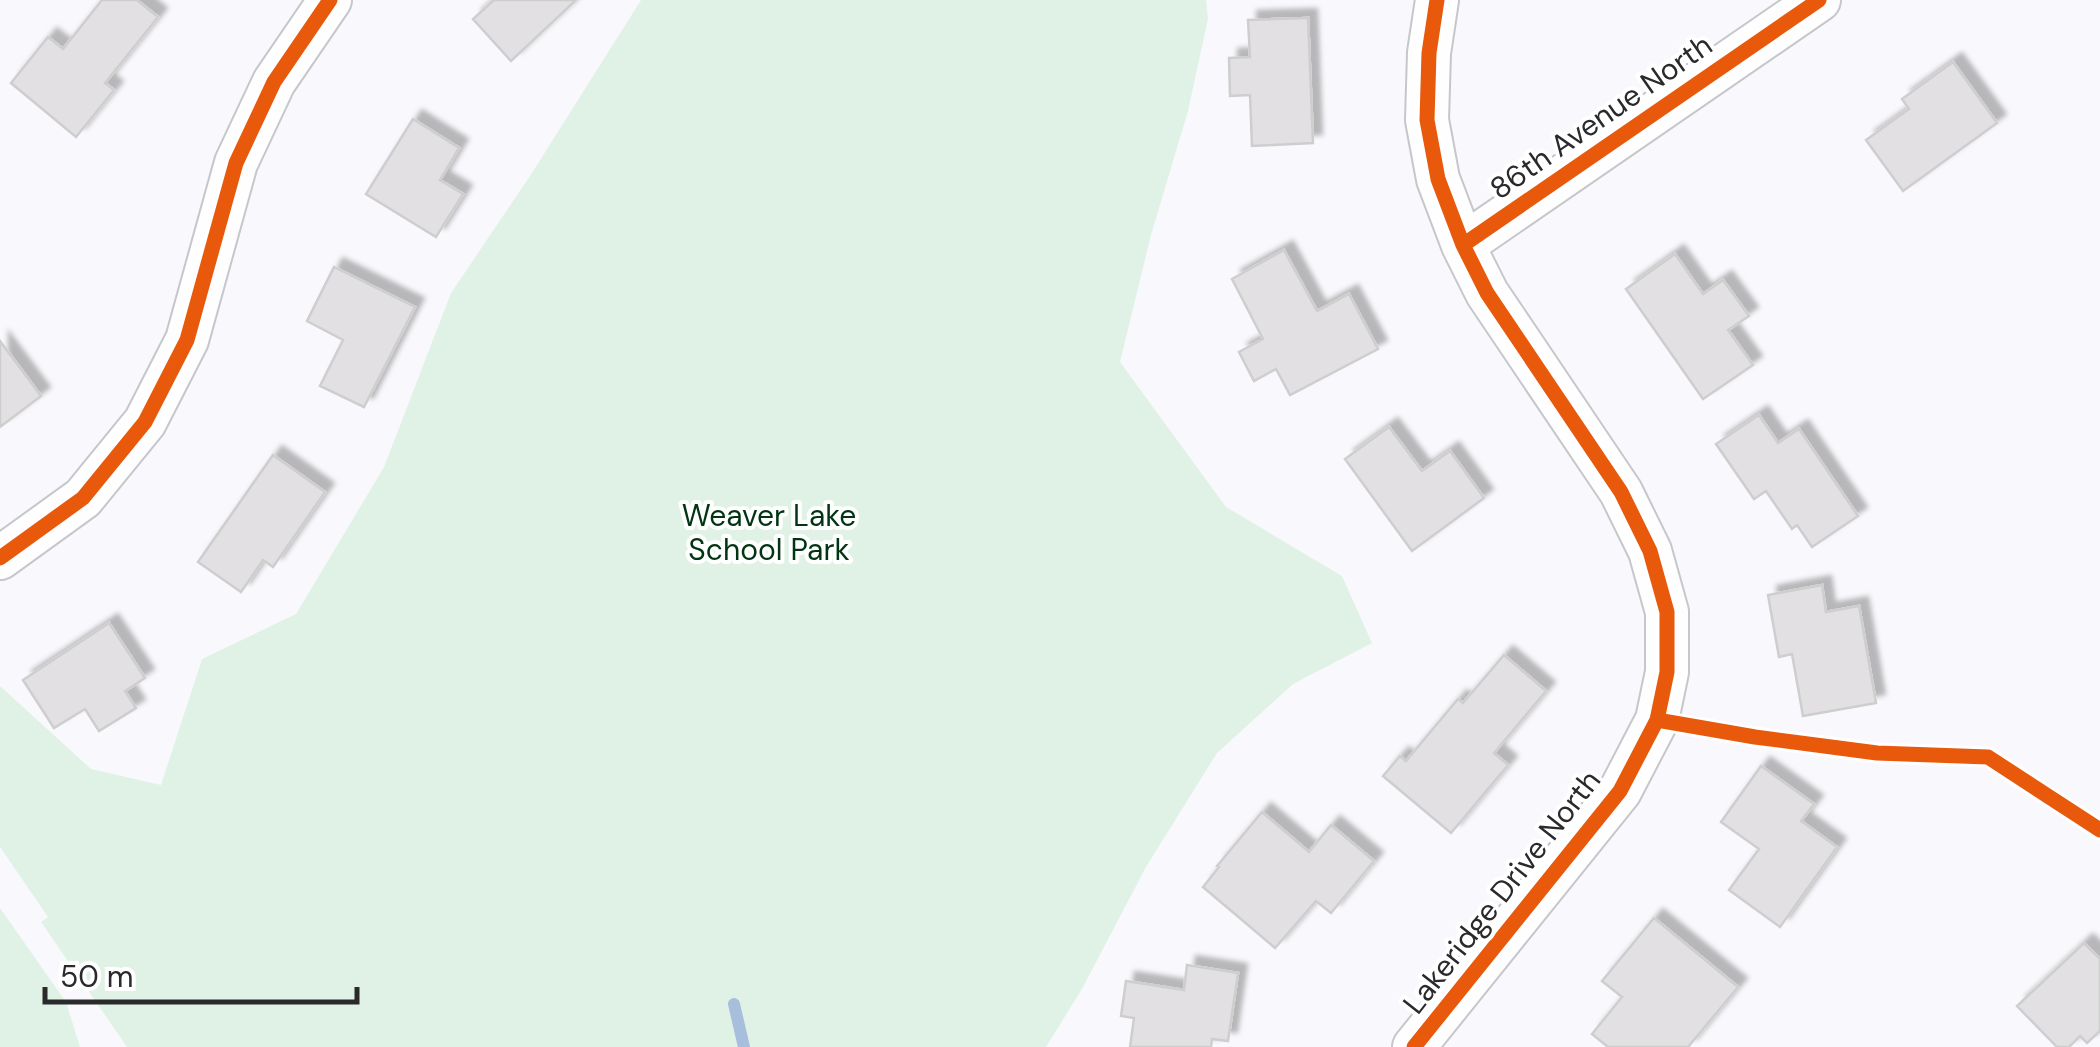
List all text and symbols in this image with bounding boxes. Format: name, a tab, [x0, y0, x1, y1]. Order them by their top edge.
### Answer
street label: 86th Avenue North	[1482, 25, 1719, 208]
park label: Weaver Lake School Park	[682, 496, 856, 569]
street label: Lakeridge Drive North	[1394, 762, 1609, 1022]
scale bar	[45, 942, 358, 1004]
text: 50 m	[60, 957, 134, 996]

